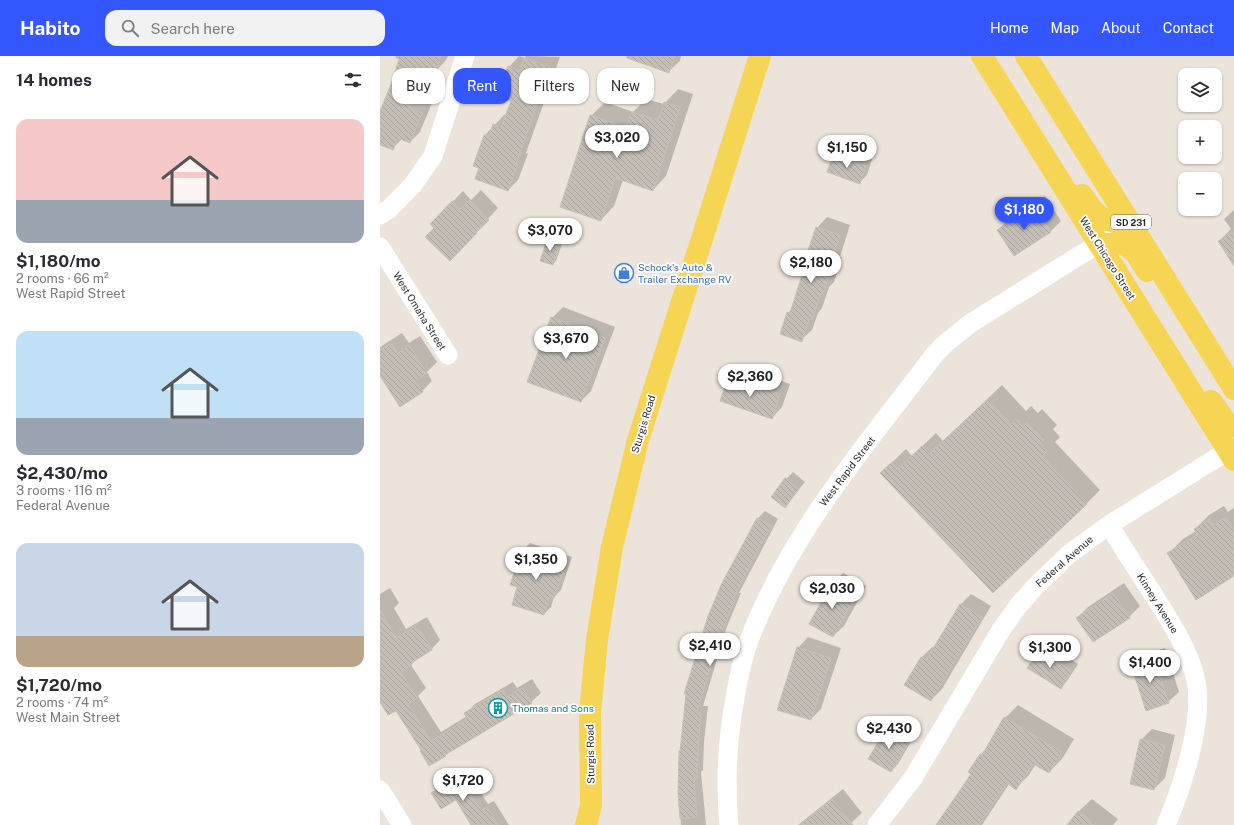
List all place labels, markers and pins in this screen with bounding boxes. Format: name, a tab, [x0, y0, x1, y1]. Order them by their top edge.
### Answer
pin: $3,020	[584, 125, 650, 159]
pin: $1,150	[814, 135, 880, 169]
pin: $1,180	[991, 197, 1057, 231]
pin: $3,070	[517, 218, 583, 252]
pin: $2,180	[778, 250, 844, 284]
place label: Schock's Auto & Trailer Exchange RV	[638, 261, 732, 285]
shop icon: Schock's Auto & Trailer Exchange RV	[613, 262, 635, 284]
pin: $3,670	[533, 326, 599, 360]
pin: $2,360	[717, 364, 783, 398]
pin: $1,350	[503, 547, 569, 581]
pin: $2,030	[799, 576, 865, 610]
pin: $2,410	[677, 633, 743, 667]
pin: $1,300	[1017, 635, 1083, 669]
pin: $1,400	[1117, 650, 1183, 684]
building icon: Thomas and Sons	[487, 697, 509, 719]
place label: Thomas and Sons	[512, 702, 594, 714]
pin: $2,430	[856, 716, 922, 750]
pin: $1,720	[430, 768, 496, 802]

